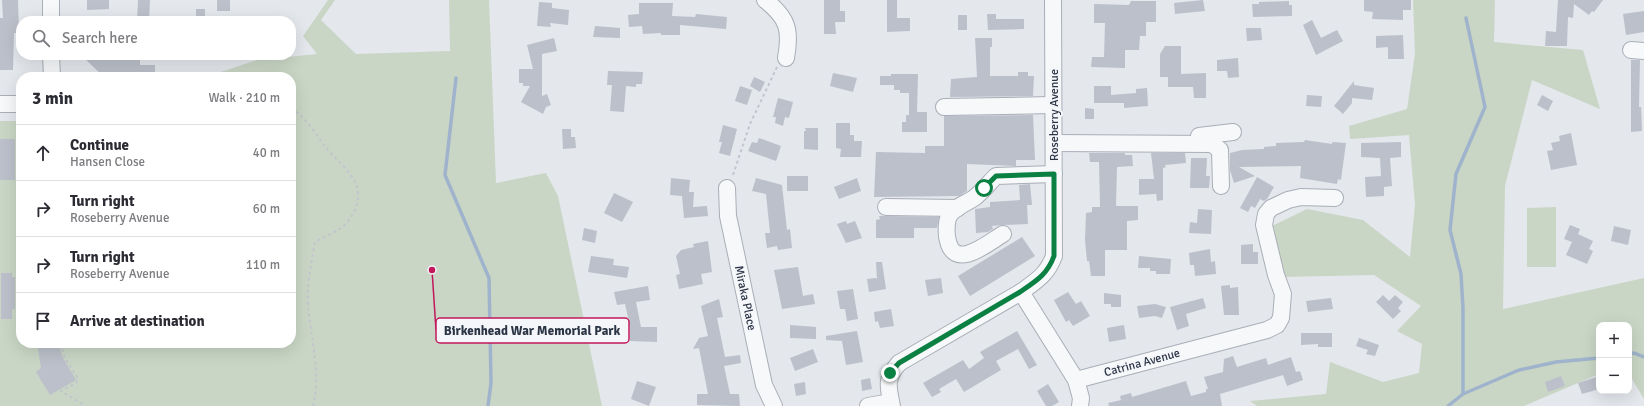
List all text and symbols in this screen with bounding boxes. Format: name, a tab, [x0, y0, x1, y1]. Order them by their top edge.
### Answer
search box	[16, 16, 296, 60]
icon: search	[30, 27, 52, 49]
text: Search here	[62, 29, 138, 47]
street label: Roseberry Avenue	[1047, 69, 1062, 161]
text: 3 min	[32, 88, 73, 109]
text: Walk · 210 m	[209, 90, 280, 106]
text: Continue	[70, 136, 129, 154]
icon: ahead	[32, 142, 54, 164]
text: 40 m	[253, 145, 280, 161]
text: Hansen Close	[70, 154, 145, 170]
route start	[975, 179, 993, 197]
text: Turn right	[70, 192, 135, 210]
icon: right	[32, 198, 54, 220]
text: 60 m	[253, 201, 280, 217]
text: Roseberry Avenue	[70, 210, 169, 226]
text: Turn right	[70, 248, 135, 266]
icon: right	[32, 254, 54, 276]
text: 110 m	[246, 257, 280, 273]
street label: Miraka Place	[731, 264, 759, 332]
text: Roseberry Avenue	[70, 266, 169, 282]
icon: arrive	[32, 310, 54, 332]
text: Arrive at destination	[70, 312, 205, 330]
callout: Birkenhead War Memorial Park	[436, 318, 629, 343]
map controls	[1596, 322, 1632, 394]
button: +	[1596, 322, 1632, 358]
text: Birkenhead War Memorial Park	[444, 323, 621, 339]
street label: Catrina Avenue	[1102, 346, 1182, 380]
button: −	[1596, 358, 1632, 394]
route end	[881, 364, 899, 382]

